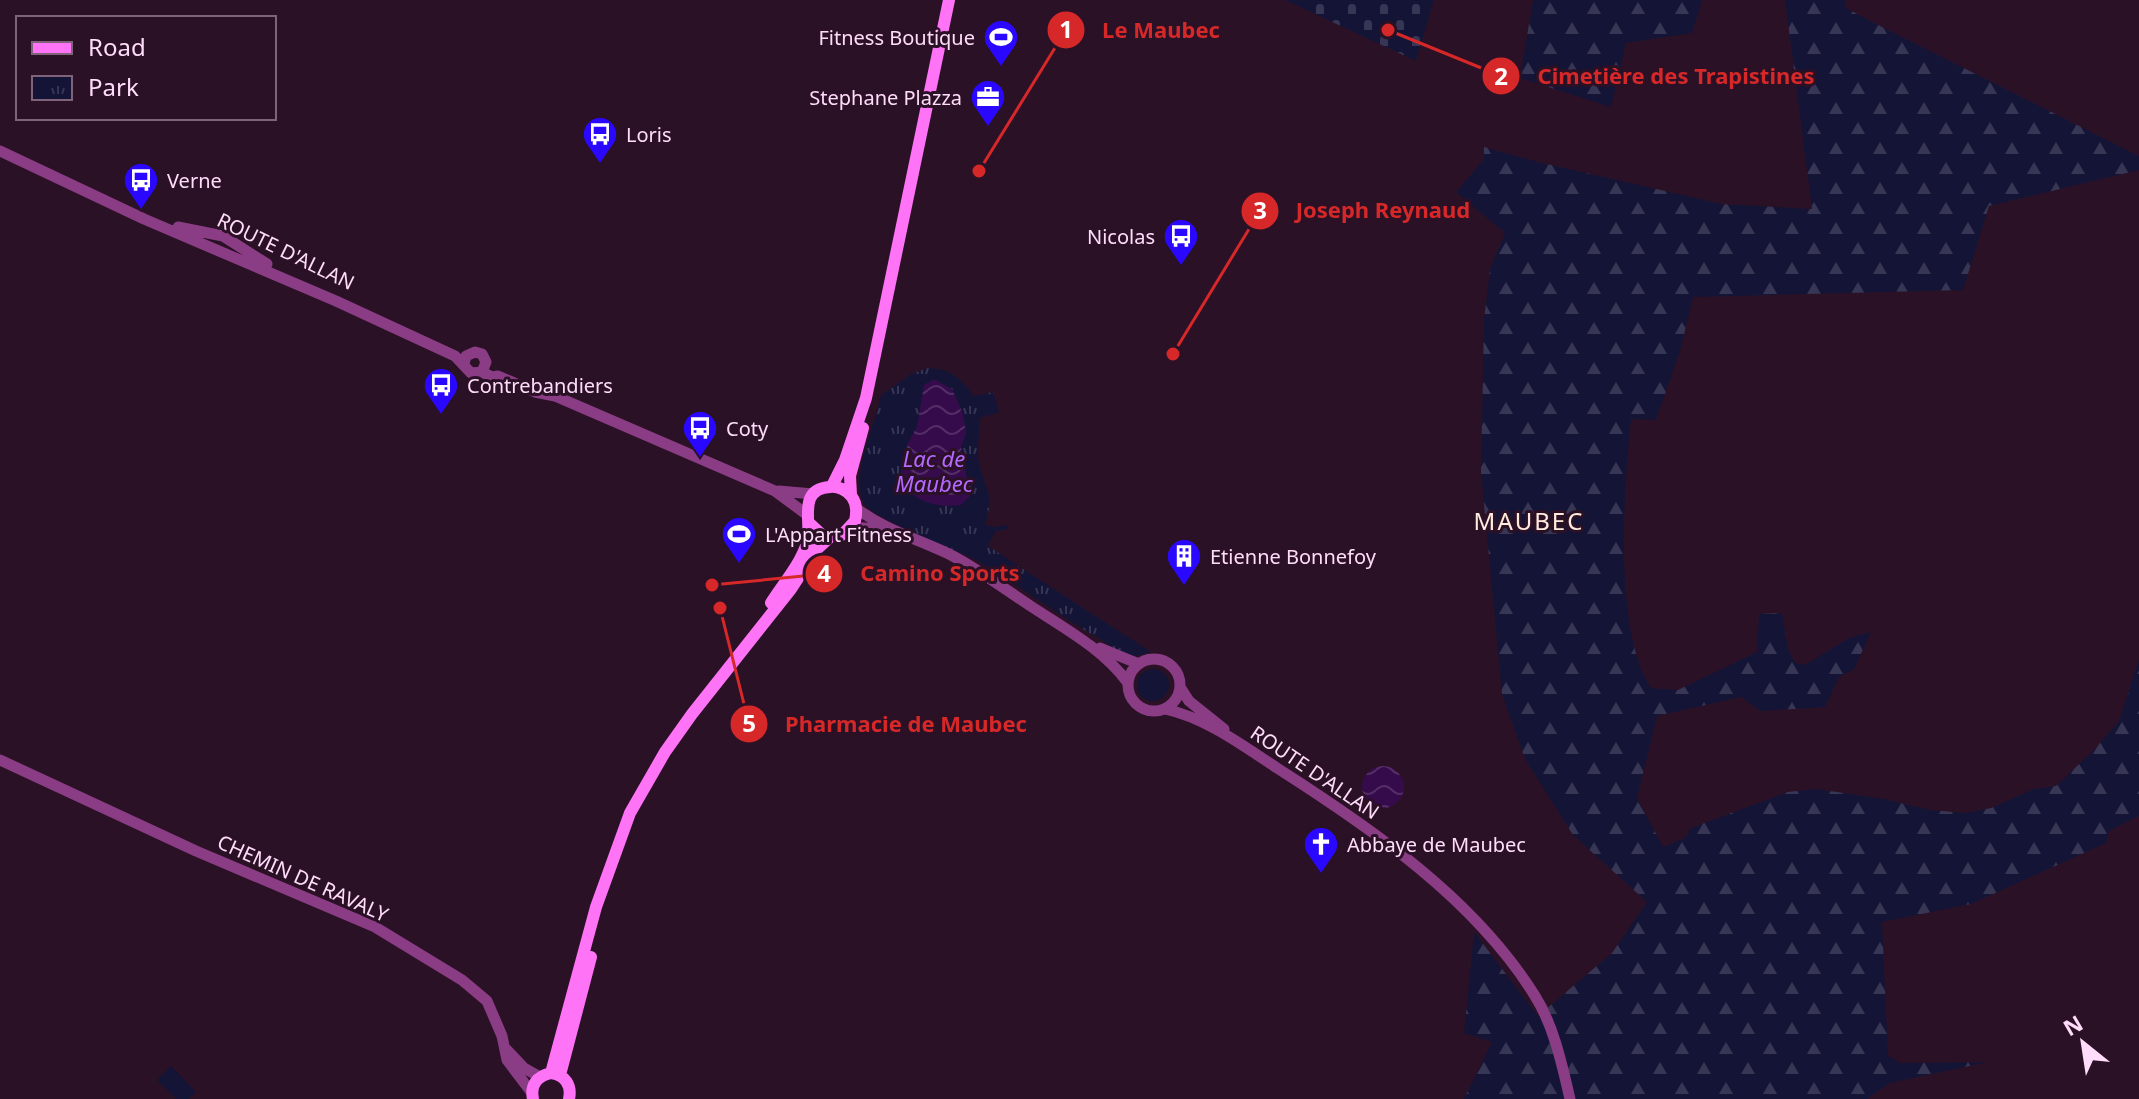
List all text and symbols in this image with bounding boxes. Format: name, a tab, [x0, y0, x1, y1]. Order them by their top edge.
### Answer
callout: Le Maubec	[1046, 7, 1236, 53]
text: 1	[1059, 12, 1073, 45]
text: Le Maubec	[1102, 14, 1220, 44]
legend	[16, 16, 276, 120]
sports icon: Fitness Boutique	[982, 18, 1020, 68]
place label: Fitness Boutique	[818, 24, 975, 51]
text: Road	[88, 30, 146, 63]
callout: Cimetière des Trapistines	[1481, 53, 1830, 99]
text: 2	[1494, 59, 1508, 92]
text: Cimetière des Trapistines	[1538, 60, 1814, 90]
text: Park	[88, 70, 139, 103]
office icon: Stephane Plazza	[969, 78, 1007, 128]
place label: Stephane Plazza	[809, 84, 962, 111]
bus stop icon: Loris	[581, 115, 619, 165]
place label: Loris	[626, 121, 672, 148]
bus stop icon: Verne	[122, 161, 160, 211]
place label: Verne	[167, 167, 222, 194]
callout: Joseph Reynaud	[1240, 188, 1486, 234]
text: 3	[1253, 193, 1267, 226]
text: Joseph Reynaud	[1294, 194, 1470, 224]
street label: ROUTE D'ALLAN	[213, 206, 359, 296]
bus stop icon: Nicolas	[1162, 217, 1200, 267]
place label: Nicolas	[1087, 223, 1155, 250]
bus stop icon: Contrebandiers	[422, 366, 460, 416]
place label: Contrebandiers	[467, 372, 613, 399]
bus stop icon: Coty	[681, 409, 719, 459]
place label: Coty	[726, 415, 769, 442]
water label: Lac de Maubec	[895, 443, 974, 498]
district label: MAUBEC	[1474, 504, 1584, 537]
sports icon: L'Appart Fitness	[720, 515, 758, 565]
place label: L'Appart Fitness	[765, 521, 912, 548]
building icon: Etienne Bonnefoy	[1165, 537, 1203, 587]
place label: Etienne Bonnefoy	[1210, 543, 1377, 570]
callout: Camino Sports	[804, 551, 1036, 597]
text: 4	[817, 556, 831, 589]
text: Camino Sports	[860, 557, 1020, 587]
callout: Pharmacie de Maubec	[729, 701, 1043, 747]
text: 5	[742, 706, 756, 739]
text: Pharmacie de Maubec	[785, 708, 1027, 738]
street label: ROUTE D'ALLAN	[1245, 719, 1385, 825]
church icon: Abbaye de Maubec	[1302, 825, 1340, 875]
street label: CHEMIN DE RAVALY	[213, 828, 393, 928]
place label: Abbaye de Maubec	[1347, 831, 1526, 858]
north arrow	[2043, 1003, 2123, 1083]
text: N	[2057, 1007, 2088, 1042]

